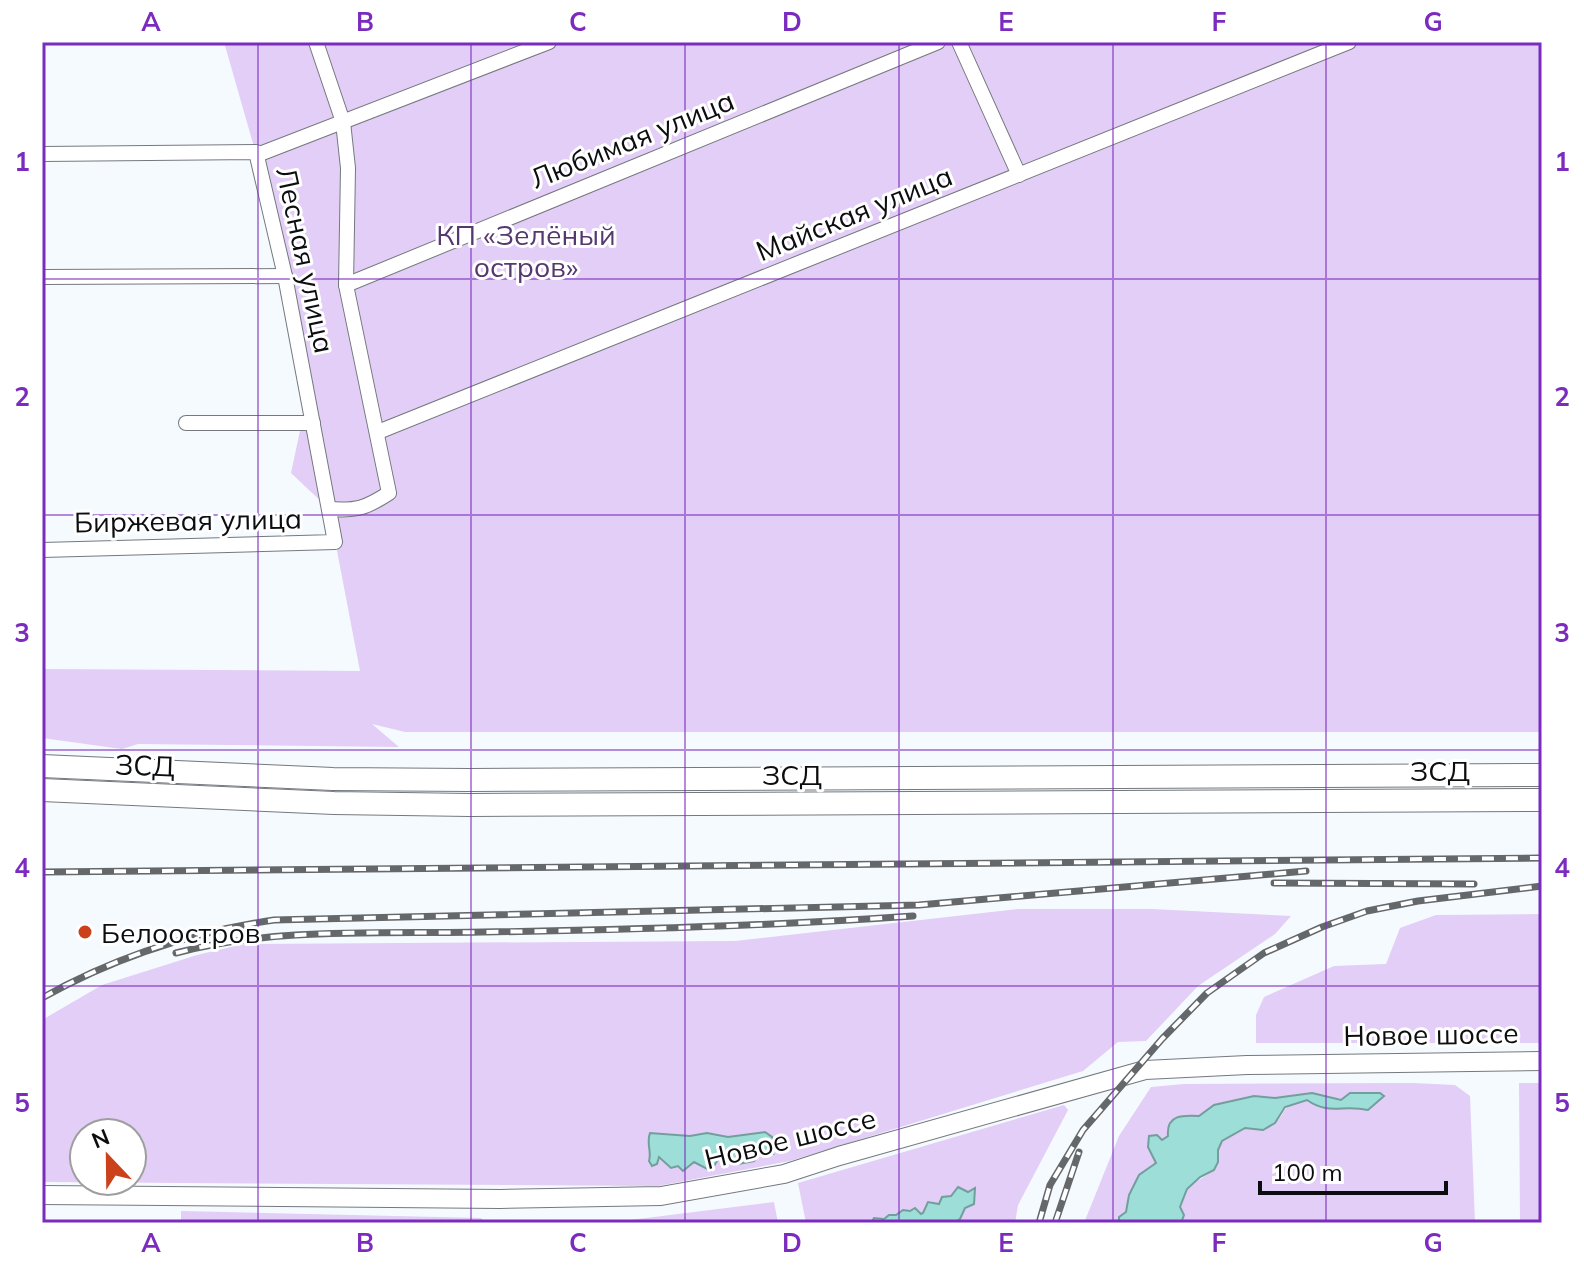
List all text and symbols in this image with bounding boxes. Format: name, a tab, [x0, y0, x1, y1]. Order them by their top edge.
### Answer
text: A	[141, 5, 161, 38]
text: B	[356, 5, 374, 38]
text: C	[569, 5, 587, 38]
text: D	[782, 5, 802, 38]
text: E	[998, 5, 1014, 38]
text: F	[1212, 5, 1227, 38]
text: G	[1423, 5, 1443, 38]
street label: Любимая улица	[525, 82, 739, 196]
text: 1	[14, 145, 30, 178]
text: 1	[1554, 145, 1570, 178]
street label: Майская улица	[751, 158, 957, 268]
street label: Лесная улица	[269, 164, 343, 356]
park label: КП «Зелёный остров»	[436, 217, 616, 284]
text: 2	[14, 380, 30, 413]
text: 2	[1554, 380, 1570, 413]
street label: Биржевая улица	[74, 501, 302, 539]
text: 3	[14, 616, 30, 649]
text: 3	[1554, 616, 1570, 649]
street label: ЗСД	[114, 746, 176, 784]
street label: ЗСД	[1410, 753, 1470, 788]
street label: ЗСД	[762, 757, 822, 792]
text: 4	[14, 851, 30, 884]
text: 4	[1554, 851, 1570, 884]
place label: Белоостров	[101, 915, 260, 950]
marker: Белоостров	[76, 923, 94, 941]
street label: Новое шоссе	[1343, 1015, 1519, 1053]
text: 5	[14, 1086, 30, 1119]
text: 5	[1554, 1086, 1570, 1119]
street label: Новое шоссе	[701, 1100, 879, 1176]
north arrow	[68, 1117, 148, 1197]
text: N	[88, 1122, 113, 1155]
scale bar	[1260, 1145, 1446, 1195]
text: 100 m	[1272, 1157, 1343, 1187]
text: A	[141, 1226, 161, 1259]
text: B	[356, 1226, 374, 1259]
text: C	[569, 1226, 587, 1259]
text: D	[782, 1226, 802, 1259]
text: E	[998, 1226, 1014, 1259]
text: F	[1212, 1226, 1227, 1259]
text: G	[1423, 1226, 1443, 1259]

